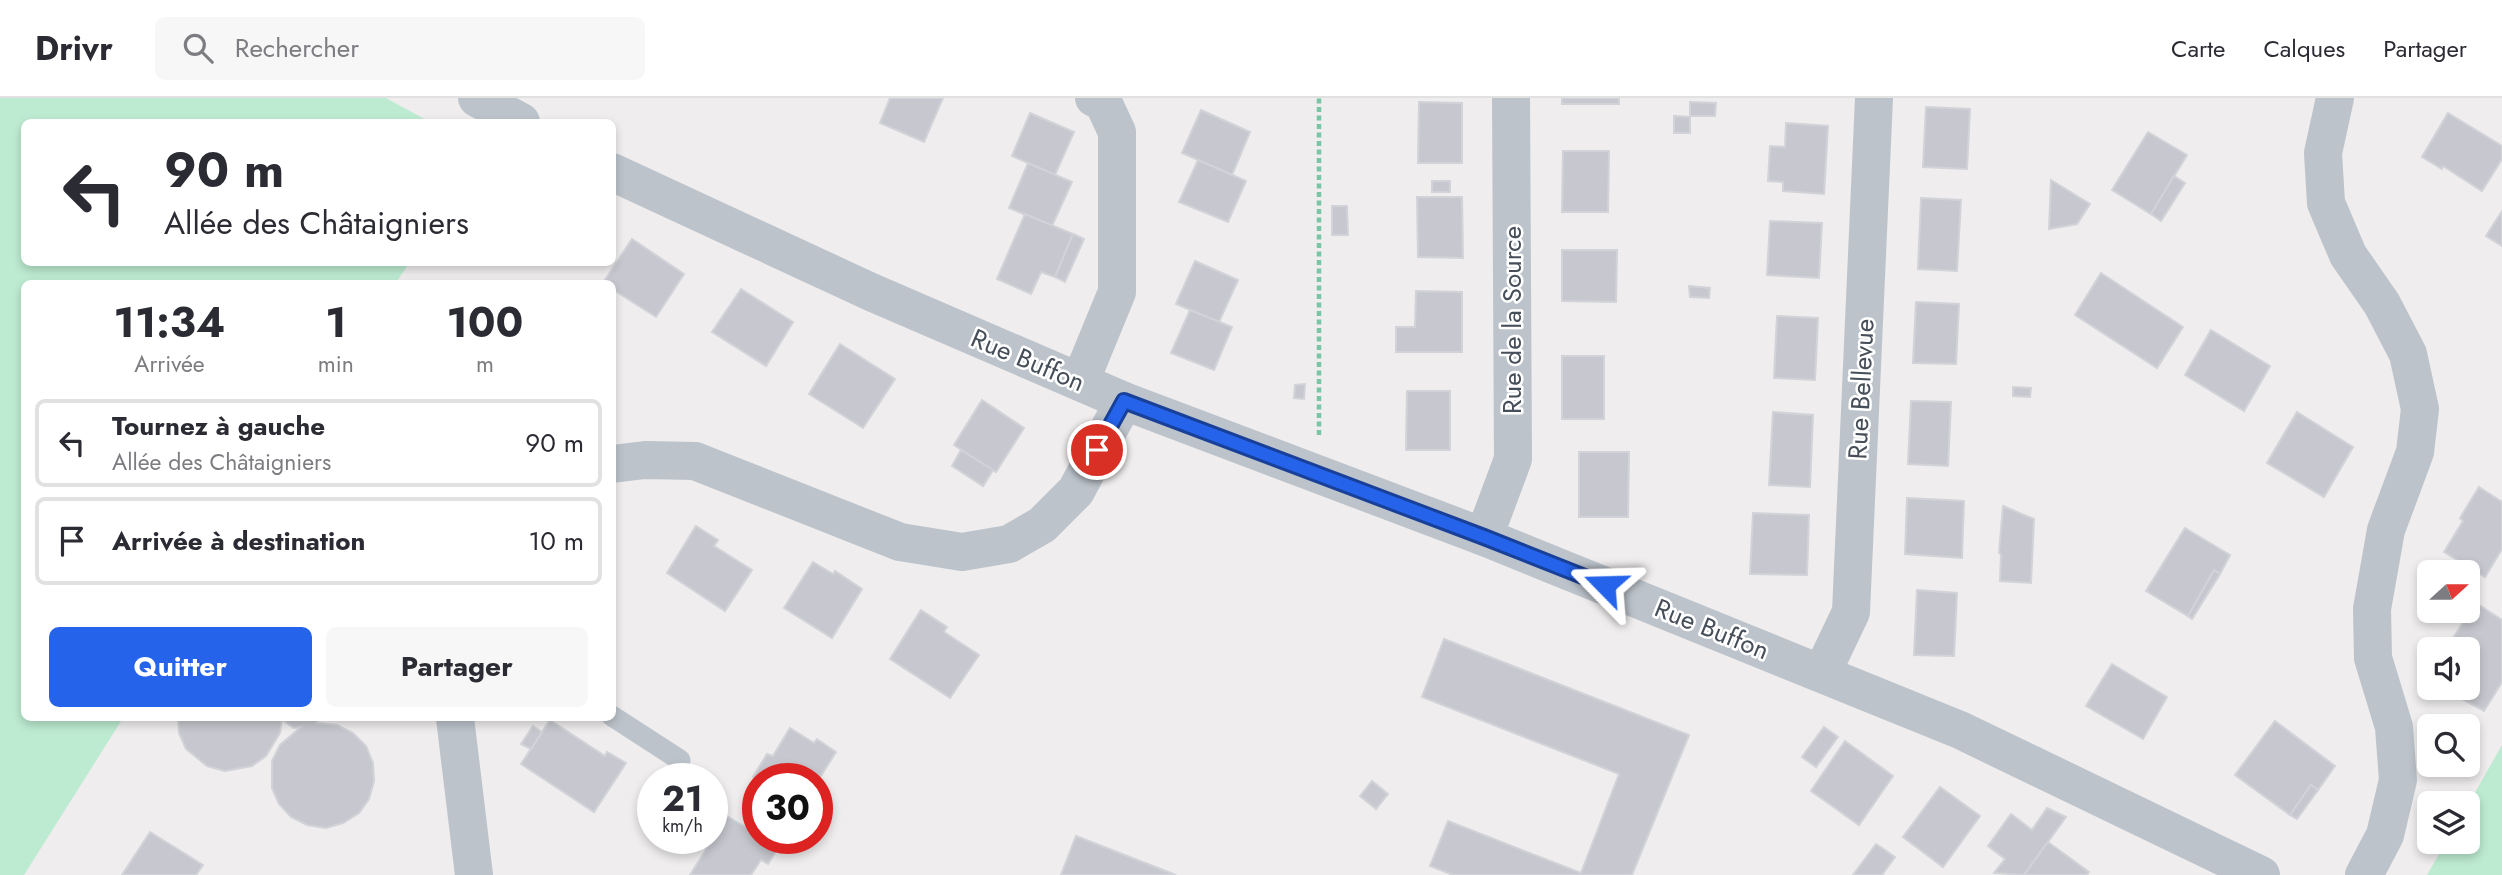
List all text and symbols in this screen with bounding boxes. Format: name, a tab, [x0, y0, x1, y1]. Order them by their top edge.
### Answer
search box	[155, 17, 645, 80]
text: Drivr	[35, 25, 113, 72]
icon: search	[179, 29, 217, 67]
text: Rechercher	[235, 29, 359, 67]
text: Carte	[2171, 31, 2225, 66]
text: Calques	[2263, 31, 2345, 66]
text: Partager	[2383, 31, 2467, 66]
text: 90 m	[164, 135, 284, 205]
icon: left	[49, 147, 140, 238]
text: Allée des Châtaigniers	[164, 200, 469, 246]
street label: Rue de la Source	[1493, 226, 1531, 414]
text: 11:34	[114, 292, 225, 353]
text: 1	[325, 292, 347, 353]
text: 100	[446, 292, 523, 353]
street label: Rue Bellevue	[1838, 318, 1884, 460]
street label: Rue Buffon	[965, 319, 1091, 401]
text: Arrivée	[134, 347, 205, 381]
text: min	[318, 347, 354, 381]
text: m	[476, 347, 494, 381]
text: Tournez à gauche	[112, 407, 325, 445]
pin	[1067, 420, 1127, 480]
icon: left	[53, 424, 91, 462]
text: 90 m	[525, 424, 584, 462]
icon: arrive	[1078, 431, 1116, 469]
text: Allée des Châtaigniers	[112, 445, 331, 479]
icon: arrive	[53, 522, 91, 560]
text: Arrivée à destination	[112, 522, 365, 560]
text: 10 m	[529, 522, 584, 560]
position arrow	[1568, 548, 1642, 622]
north arrow	[2417, 560, 2480, 623]
map controls	[2417, 560, 2480, 854]
street label: Rue Buffon	[1649, 589, 1775, 669]
button: Quitter	[49, 627, 312, 707]
button: Partager	[326, 627, 588, 707]
button: sound	[2417, 637, 2480, 700]
button: search	[2417, 714, 2480, 777]
speed limit sign: 30	[742, 763, 833, 854]
text: 21	[662, 774, 703, 824]
button: layers	[2417, 791, 2480, 854]
text: km/h	[662, 813, 703, 839]

